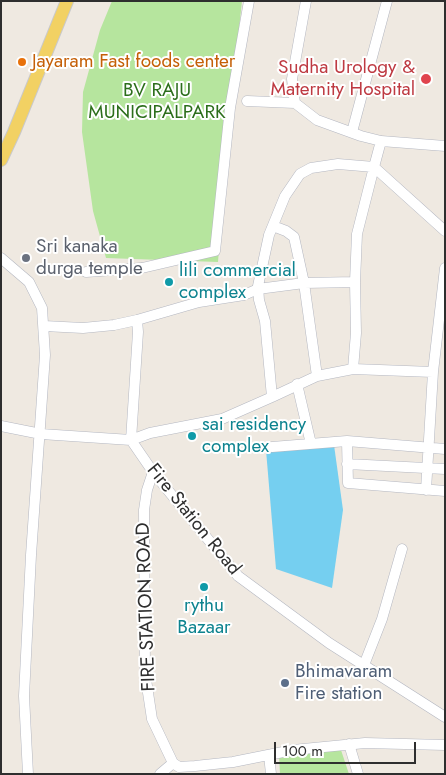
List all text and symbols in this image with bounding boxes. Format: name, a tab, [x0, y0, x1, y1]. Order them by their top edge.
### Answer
place label: Jayaram Fast foods center	[32, 51, 235, 73]
marker: Jayaram Fast foods center	[16, 56, 28, 68]
place label: Sudha Urology & Maternity Hospital	[271, 57, 415, 101]
marker: Sudha Urology & Maternity Hospital	[419, 72, 433, 86]
park label: BV RAJU MUNICIPALPARK	[88, 80, 226, 124]
place label: Sri kanaka durga temple	[36, 236, 143, 280]
marker: Sri kanaka durga temple	[20, 252, 32, 264]
place label: lili commercial complex	[179, 260, 296, 304]
marker: lili commercial complex	[163, 276, 175, 288]
place label: sai residency complex	[202, 414, 306, 458]
marker: sai residency complex	[186, 430, 198, 442]
street label: Fire Station Road	[141, 460, 245, 580]
street label: FIRE STATION ROAD	[133, 522, 161, 692]
marker: rythu Bazaar	[198, 581, 210, 593]
place label: rythu Bazaar	[177, 595, 231, 639]
place label: Bhimavaram Fire station	[295, 661, 392, 705]
marker: Bhimavaram Fire station	[279, 677, 291, 689]
scale bar	[276, 732, 418, 764]
text: 100 m	[282, 740, 323, 762]

